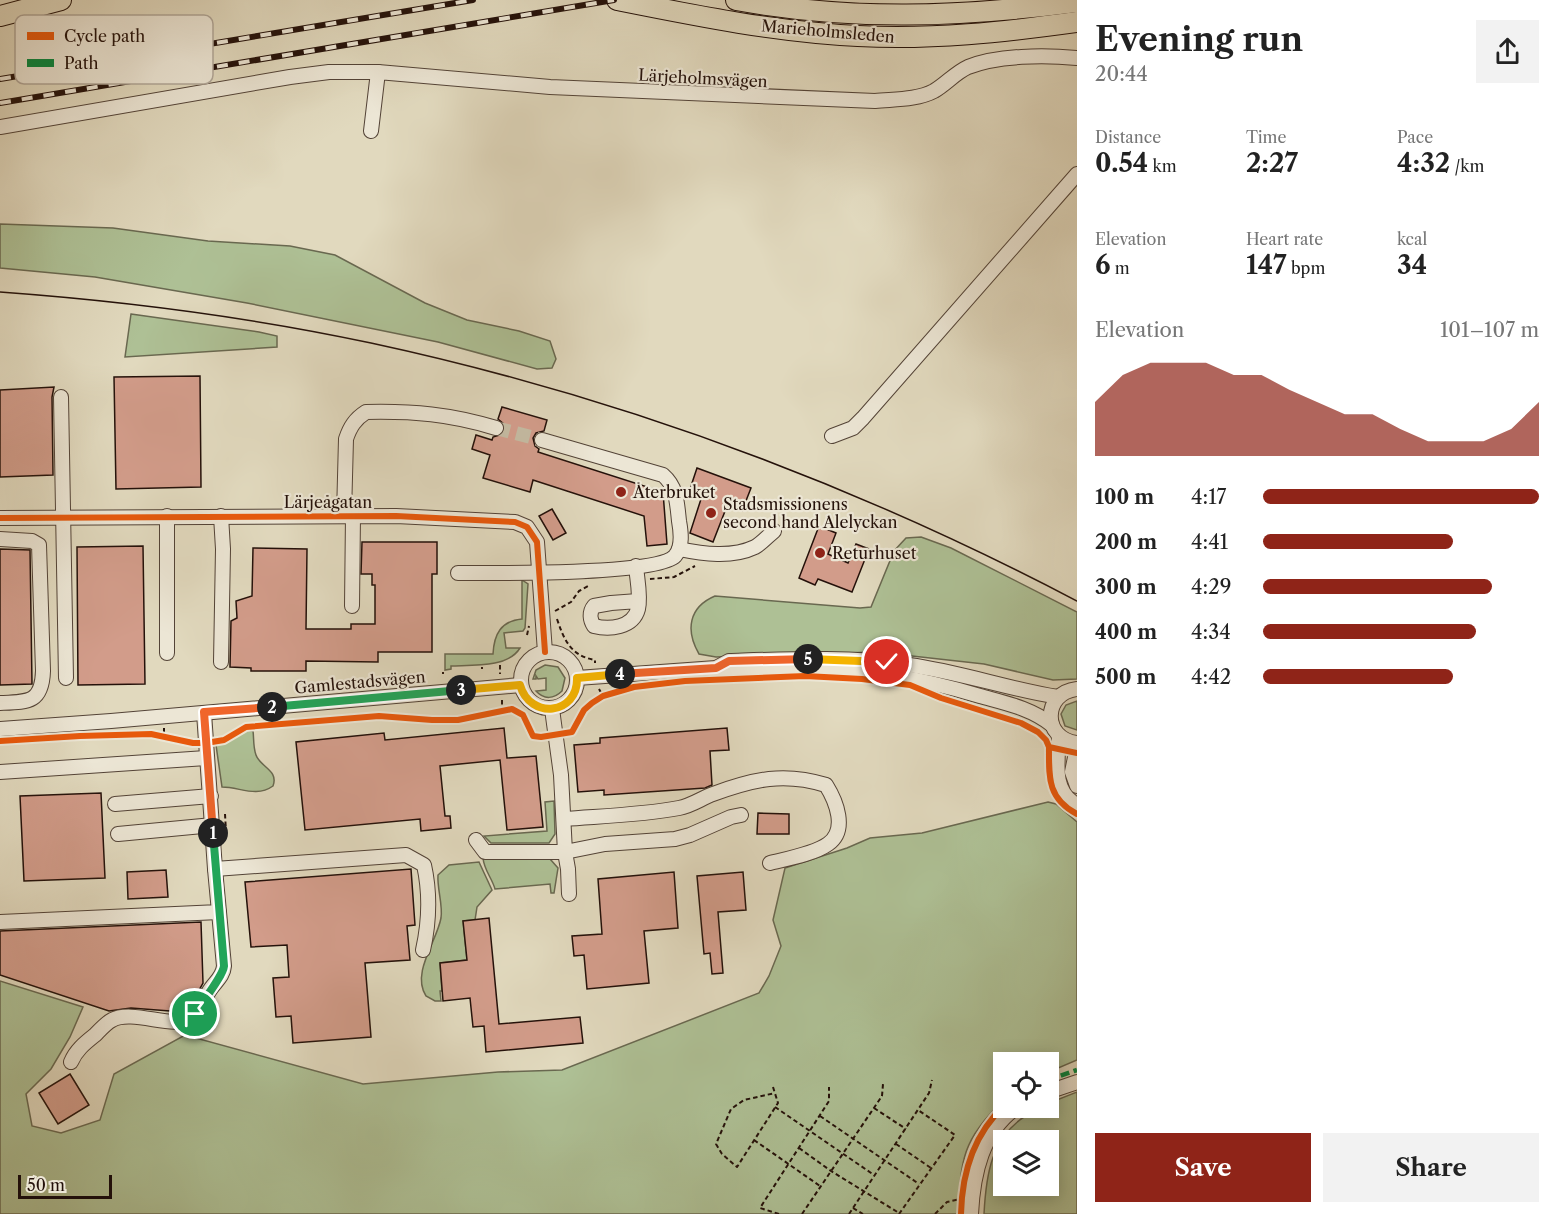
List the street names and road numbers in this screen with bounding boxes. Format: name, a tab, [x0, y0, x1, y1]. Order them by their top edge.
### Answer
street label: Marieholmsleden	[760, 15, 896, 47]
street label: Lärjeholmsvägen	[638, 65, 768, 91]
street label: Lärjeågatan	[284, 492, 372, 512]
street label: Gamlestadsvägen	[294, 666, 426, 698]

